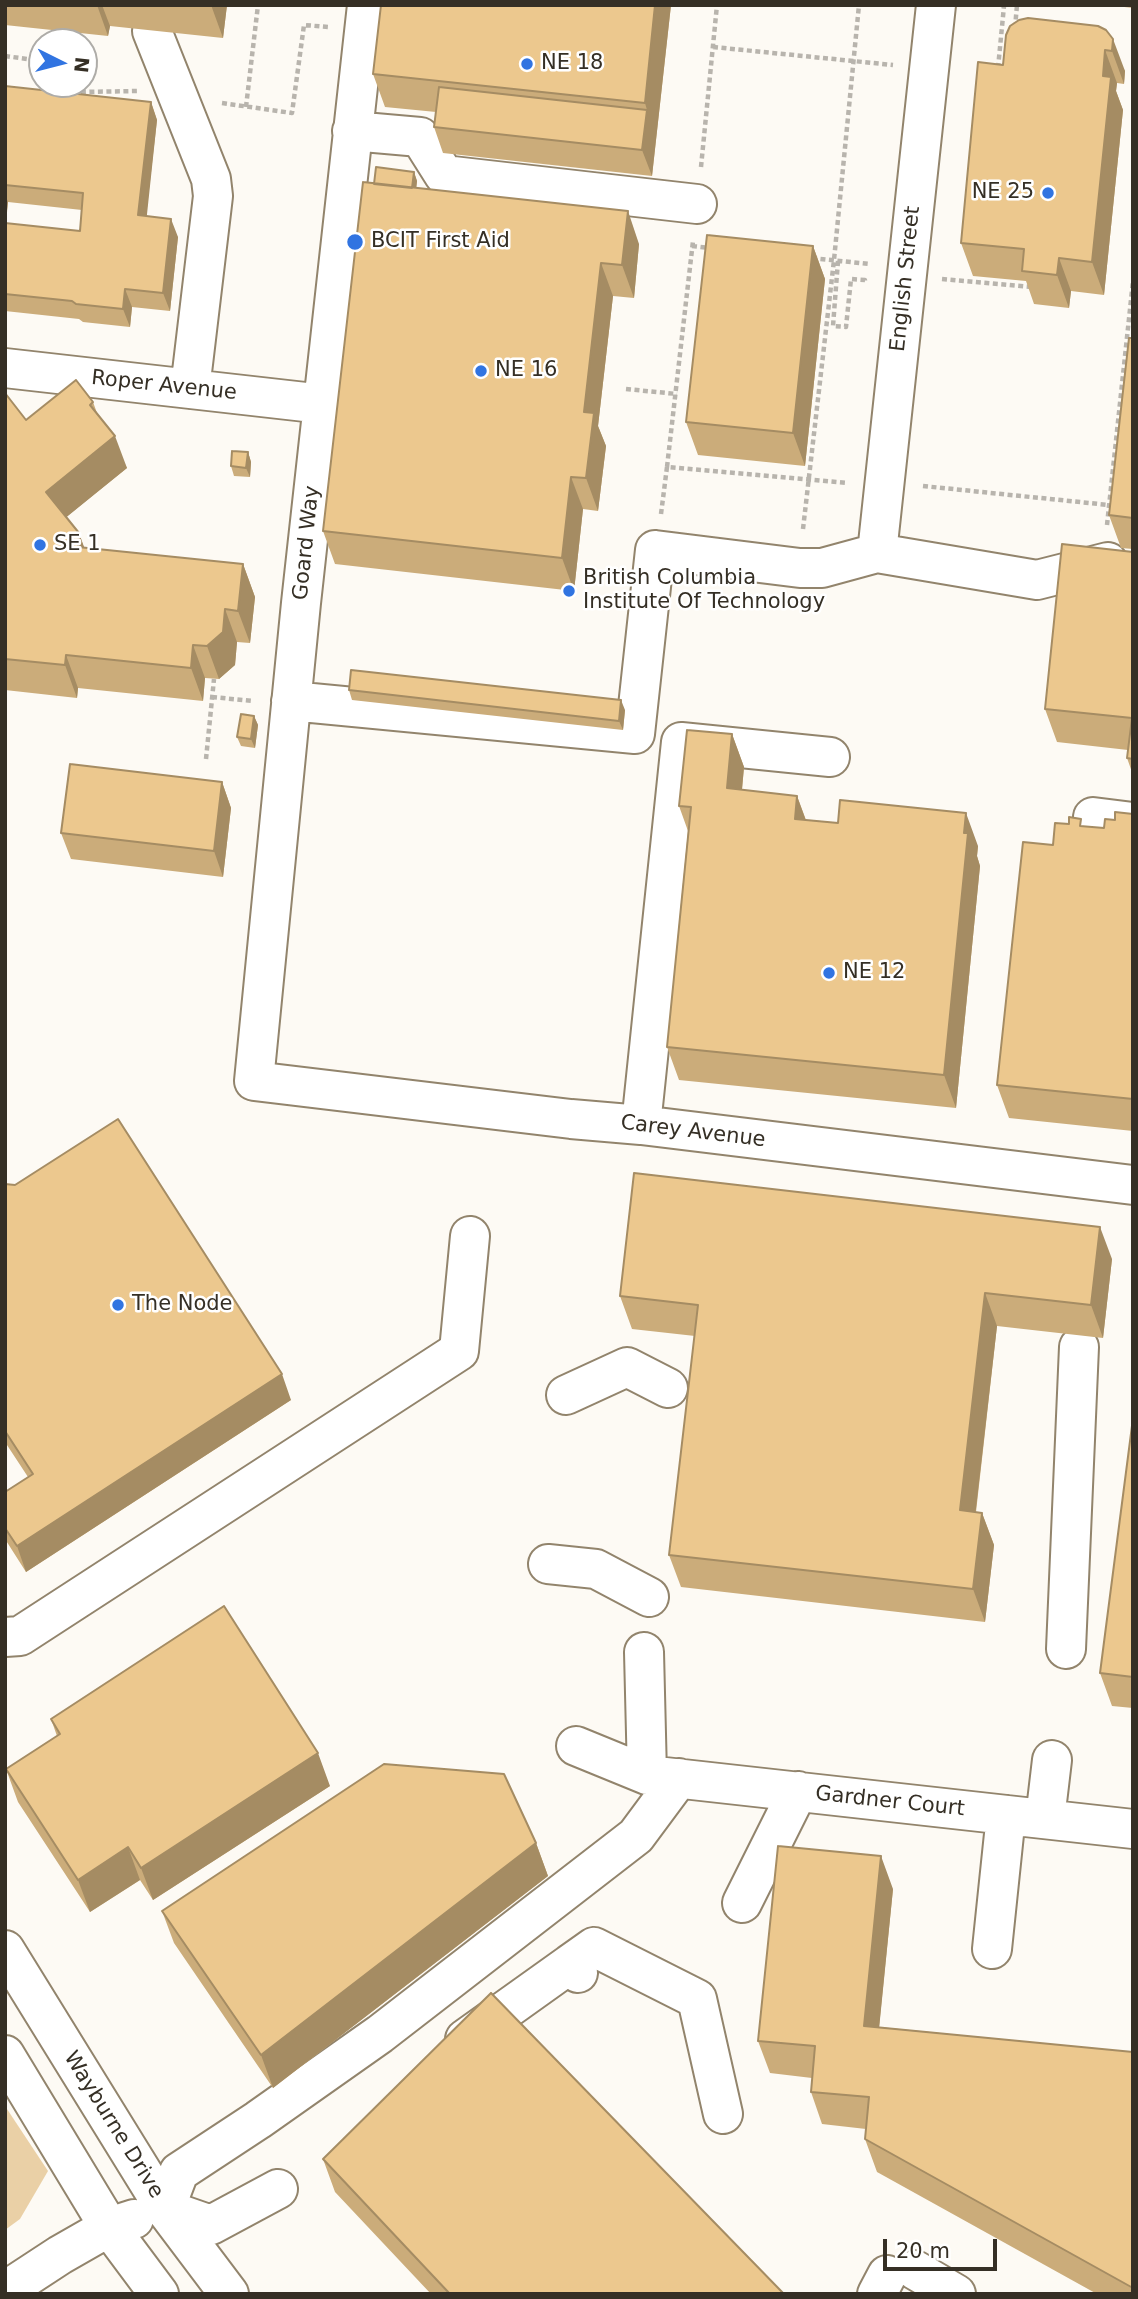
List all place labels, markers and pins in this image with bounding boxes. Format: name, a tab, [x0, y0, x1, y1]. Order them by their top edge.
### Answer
place label: NE 18	[541, 51, 603, 77]
marker: NE 18	[519, 56, 535, 72]
place label: NE 25	[972, 180, 1034, 206]
marker: NE 25	[1040, 185, 1056, 201]
place label: BCIT First Aid	[371, 229, 510, 255]
marker: BCIT First Aid	[345, 232, 365, 252]
place label: NE 16	[495, 358, 557, 384]
marker: NE 16	[473, 363, 489, 379]
place label: SE 1	[54, 532, 101, 558]
marker: SE 1	[32, 537, 48, 553]
place label: British Columbia Institute Of Technology	[583, 566, 825, 616]
marker: British Columbia Institute Of Technology	[561, 583, 577, 599]
place label: NE 12	[843, 960, 905, 986]
marker: NE 12	[821, 965, 837, 981]
place label: The Node	[132, 1292, 233, 1318]
marker: The Node	[110, 1297, 126, 1313]

